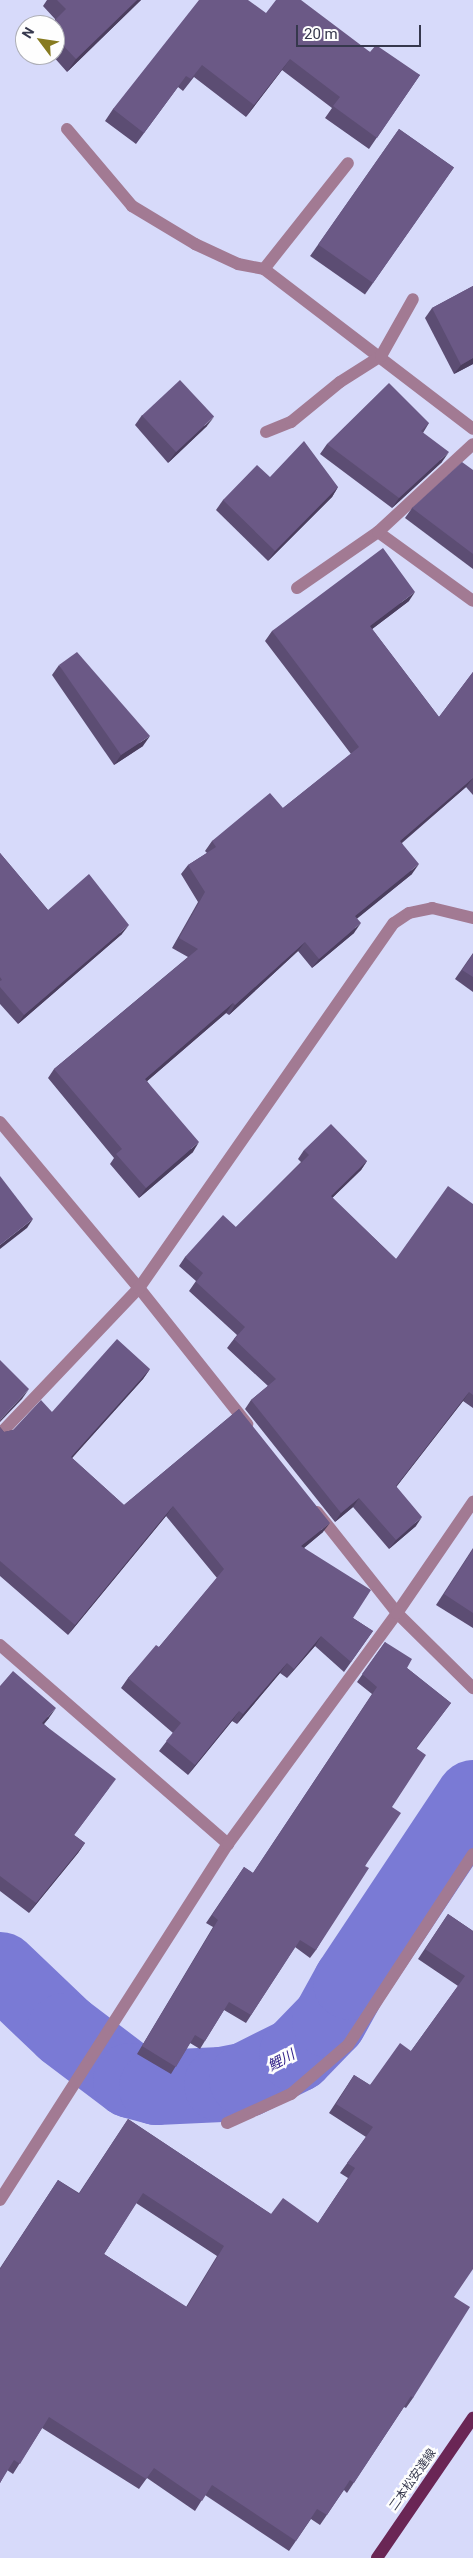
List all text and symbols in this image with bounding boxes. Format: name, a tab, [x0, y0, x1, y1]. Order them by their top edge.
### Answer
north arrow	[15, 15, 65, 65]
scale bar	[298, 15, 423, 47]
text: N	[19, 24, 37, 41]
text: 20 m	[304, 25, 338, 43]
water label: 鯉川	[265, 2046, 297, 2074]
street label: 二本松安達線	[386, 2446, 440, 2514]

